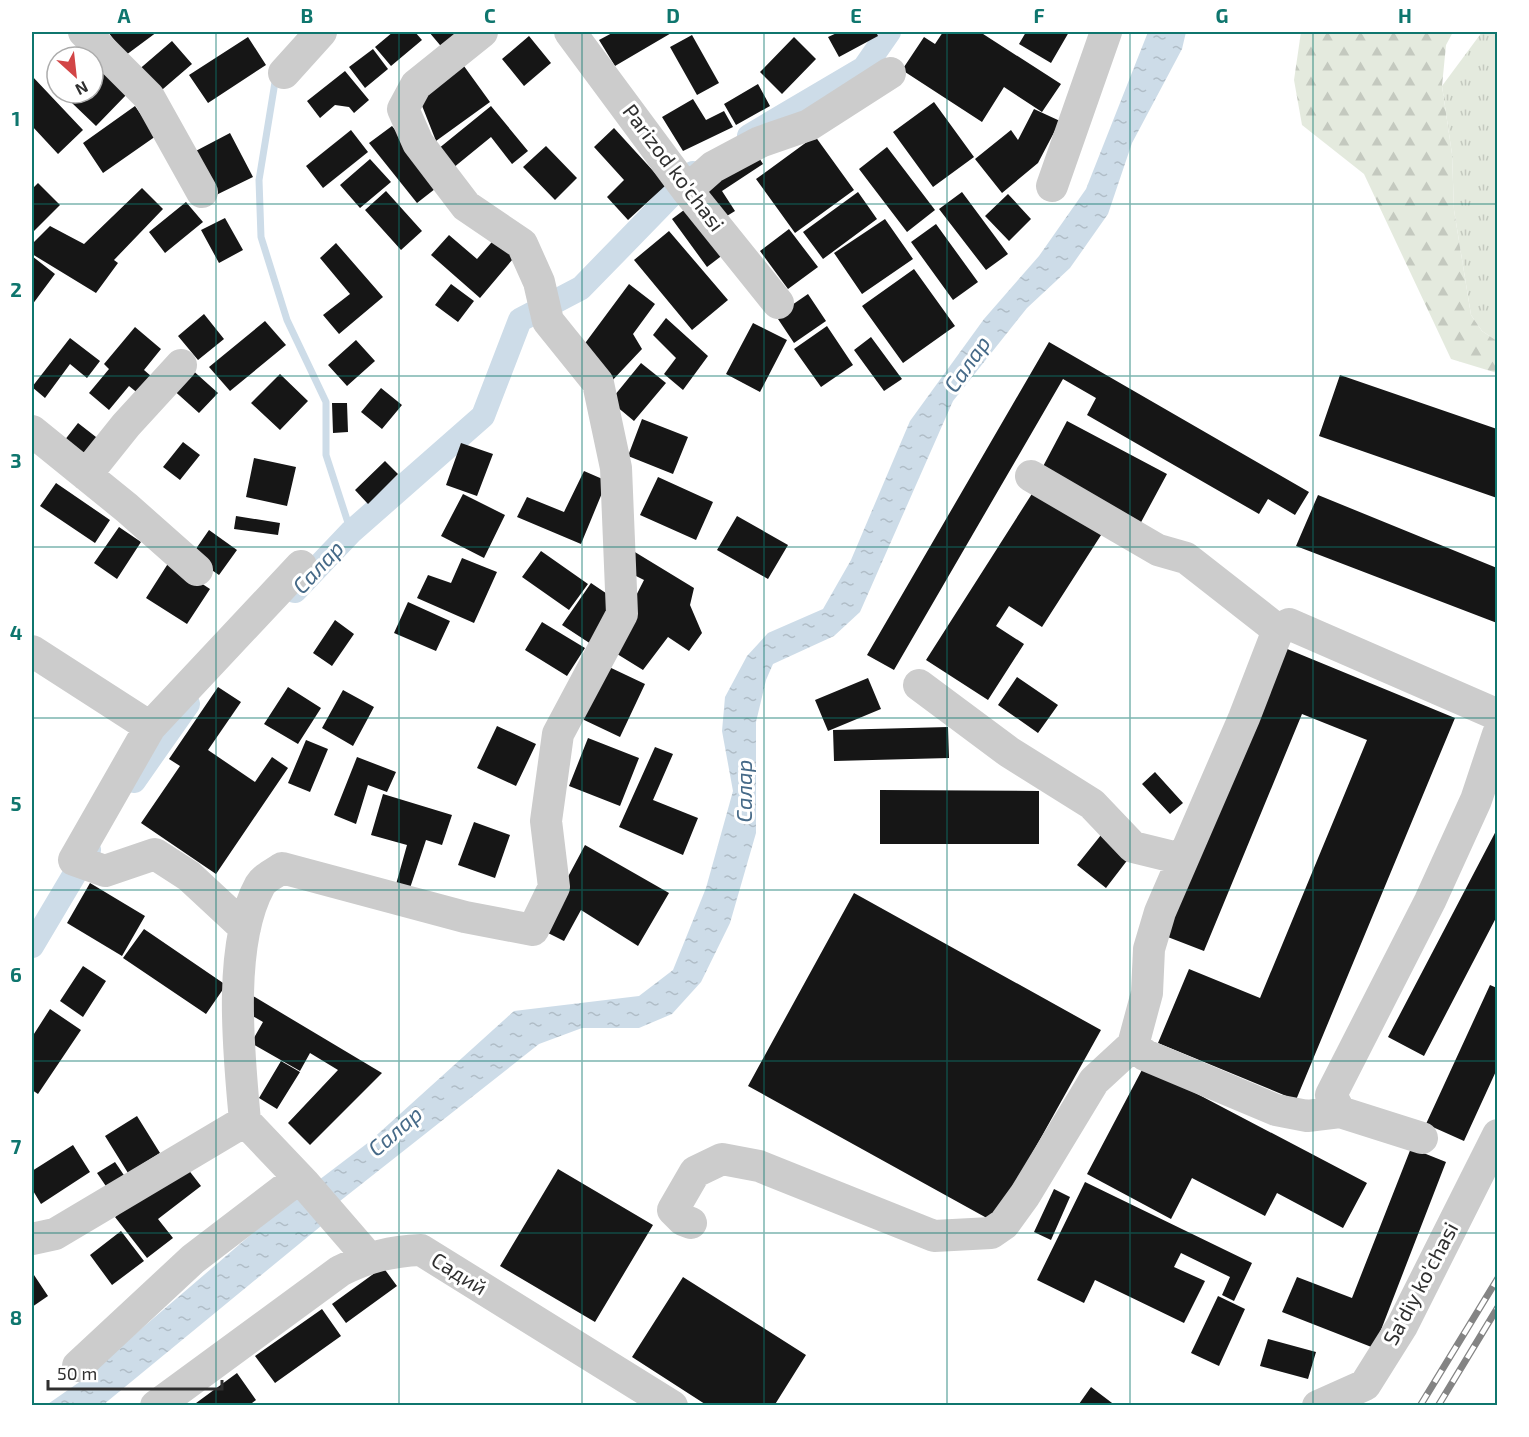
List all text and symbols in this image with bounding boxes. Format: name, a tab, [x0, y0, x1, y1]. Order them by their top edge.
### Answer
text: A	[117, 3, 131, 27]
text: B	[301, 3, 313, 27]
text: C	[484, 3, 496, 27]
text: D	[666, 3, 680, 27]
text: E	[850, 3, 862, 27]
text: F	[1033, 3, 1045, 27]
text: G	[1216, 3, 1228, 27]
text: H	[1398, 3, 1412, 27]
north arrow	[45, 45, 105, 105]
text: N	[73, 78, 92, 100]
street label: Parizod ko'chasi	[618, 99, 730, 236]
text: 1	[12, 106, 20, 130]
text: 2	[10, 277, 22, 301]
water label: Салар	[937, 330, 995, 397]
text: 3	[10, 448, 22, 472]
water label: Салар	[286, 534, 348, 598]
text: 4	[10, 620, 23, 644]
water label: Салар	[730, 760, 756, 822]
text: 5	[10, 791, 22, 815]
text: 6	[10, 962, 22, 986]
water label: Салар	[362, 1100, 427, 1161]
text: 7	[11, 1134, 22, 1158]
street label: Sa'diy ko'chasi	[1377, 1218, 1463, 1349]
street label: Садий	[427, 1246, 492, 1299]
text: 8	[10, 1305, 22, 1329]
scale bar	[48, 1353, 222, 1391]
text: 50 m	[57, 1362, 97, 1384]

